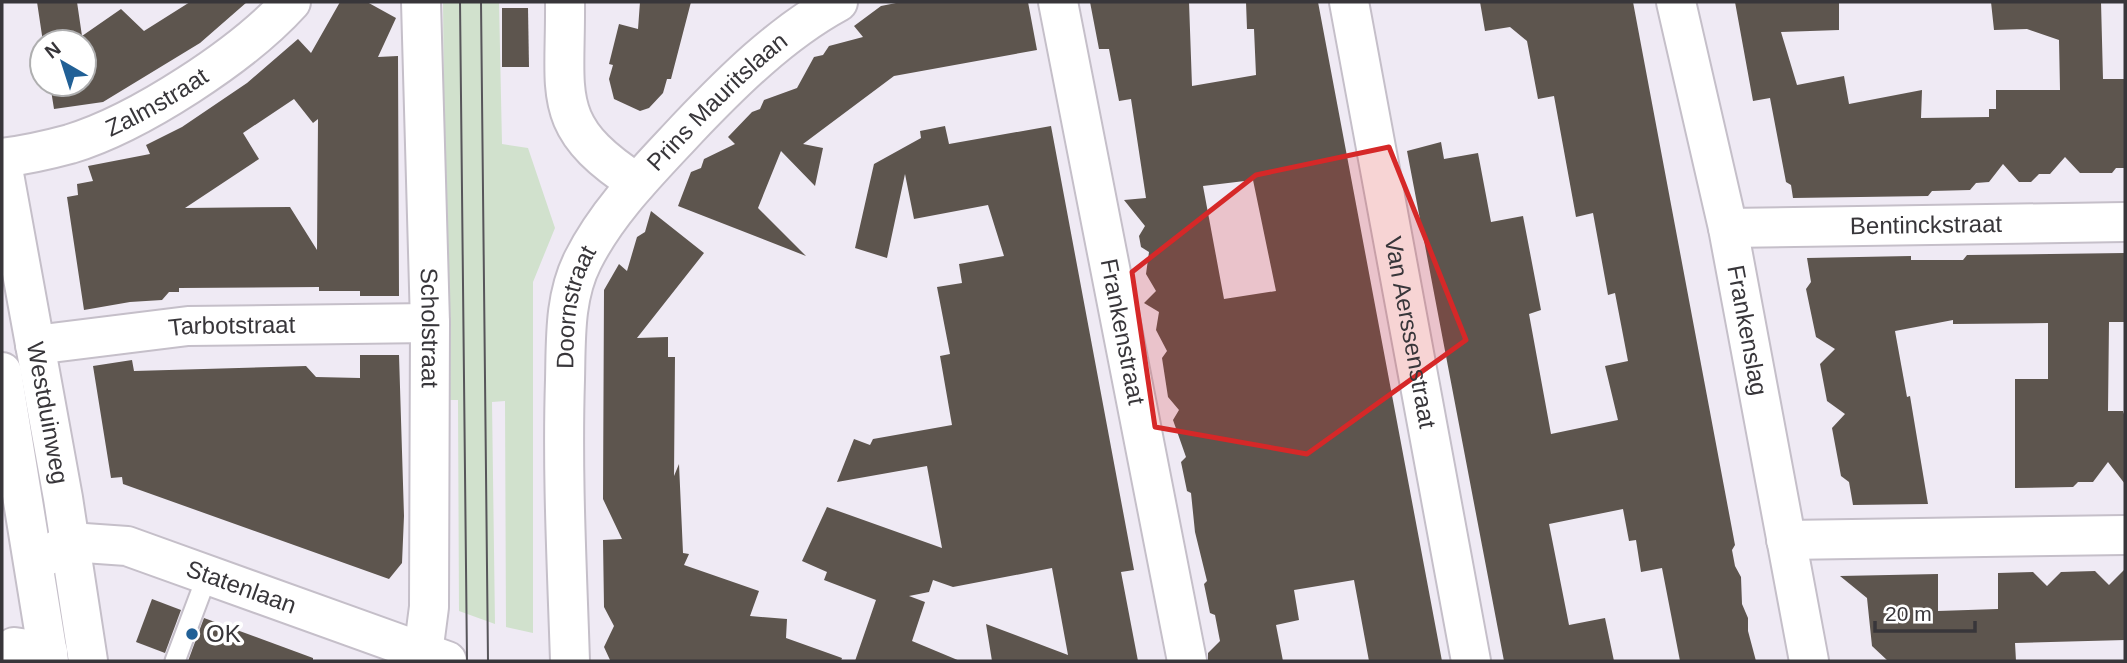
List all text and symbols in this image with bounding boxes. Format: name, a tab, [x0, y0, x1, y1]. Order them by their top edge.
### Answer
street label: Prins Mauritslaan	[641, 27, 792, 176]
north arrow	[28, 28, 98, 98]
text: N	[41, 38, 65, 63]
street label: Zalmstraat	[101, 62, 213, 142]
street label: Bentinckstraat	[1850, 210, 2003, 239]
street label: Van Aerssenstraat	[1380, 234, 1442, 431]
street label: Doornstraat	[551, 240, 601, 369]
street label: Frankenstraat	[1096, 256, 1151, 407]
street label: Frankenslag	[1722, 263, 1773, 398]
street label: Scholstraat	[415, 267, 444, 388]
street label: Tarbotstraat	[167, 311, 296, 341]
street label: Westduinweg	[22, 340, 74, 486]
street label: Statenlaan	[183, 554, 300, 619]
scale bar	[1875, 590, 1975, 634]
text: 20 m	[1885, 602, 1932, 625]
place label: OK	[206, 620, 241, 647]
marker: OK	[184, 626, 200, 642]

